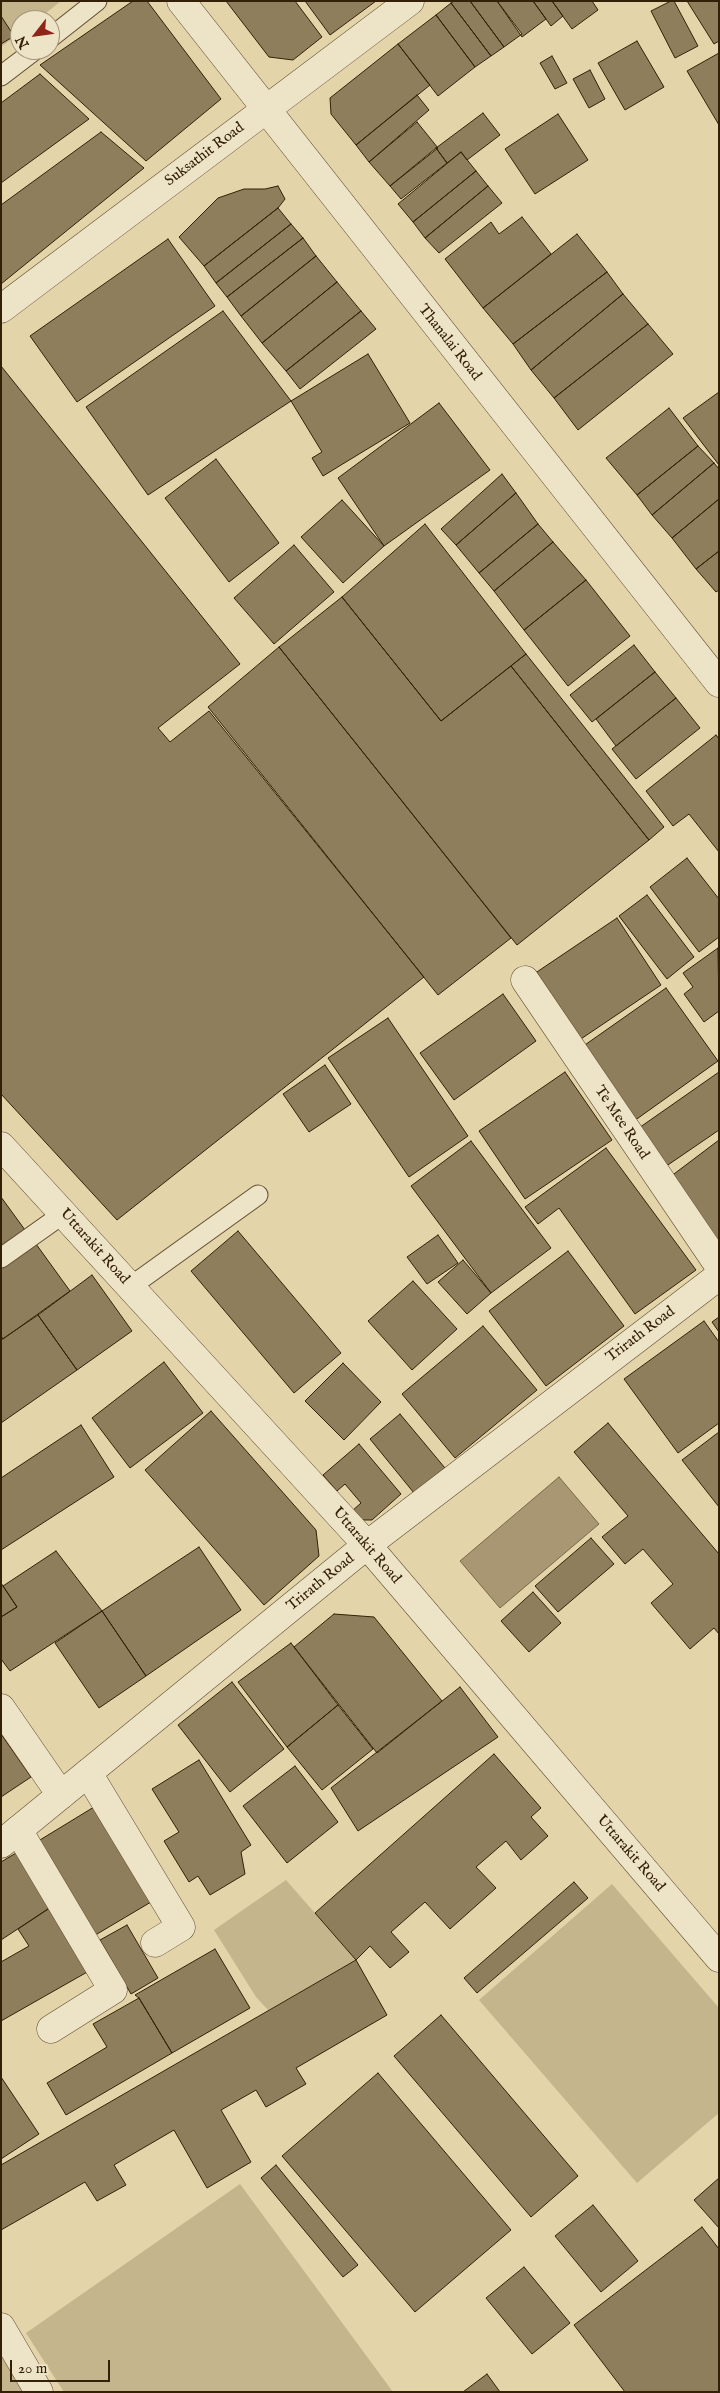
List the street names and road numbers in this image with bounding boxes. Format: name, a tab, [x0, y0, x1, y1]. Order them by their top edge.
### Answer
street label: Suksathit Road	[162, 119, 248, 191]
street label: Thanalai Road	[414, 301, 484, 385]
street label: Te Mee Road	[590, 1083, 652, 1163]
street label: Uttarakit Road	[55, 1206, 133, 1288]
street label: Trirath Road	[603, 1303, 679, 1367]
street label: Uttarakit Road	[328, 1504, 404, 1588]
street label: Trirath Road	[284, 1550, 358, 1616]
street label: Uttarakit Road	[592, 1812, 668, 1896]

